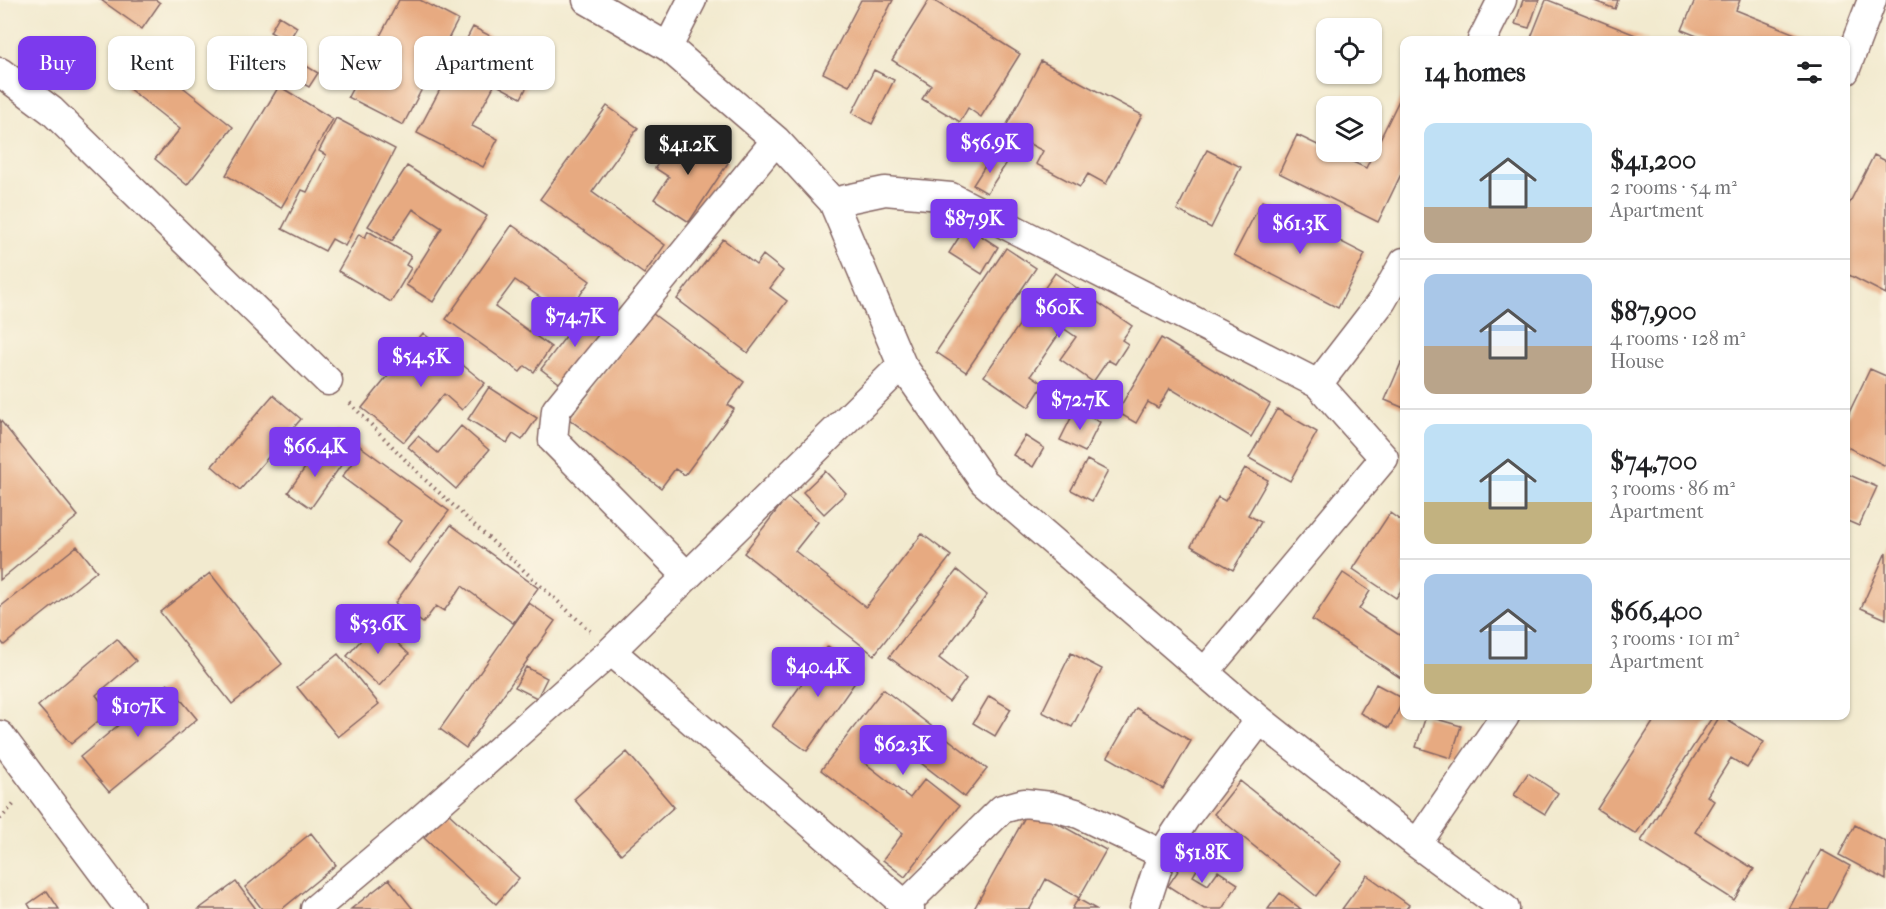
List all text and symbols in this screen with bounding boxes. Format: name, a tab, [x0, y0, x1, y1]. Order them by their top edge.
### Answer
map controls	[1316, 18, 1382, 162]
button: locate	[1316, 18, 1382, 84]
chip: Buy	[18, 36, 96, 90]
chip: Rent	[108, 36, 195, 90]
chip: Filters	[207, 36, 307, 90]
chip: New	[319, 36, 402, 90]
chip: Apartment	[414, 36, 555, 90]
icon: filters	[1793, 56, 1826, 89]
text: 14 homes	[1424, 57, 1526, 88]
button: layers	[1316, 96, 1382, 162]
pin: $56.9K	[941, 123, 1039, 174]
pin: $41.2K	[639, 125, 737, 176]
text: $56.9K	[960, 131, 1020, 154]
text: $41.2K	[659, 133, 717, 156]
text: $41,200	[1610, 145, 1696, 176]
icon: home	[1472, 147, 1544, 219]
text: 2 rooms · 54 m²	[1610, 176, 1737, 199]
pin: $87.9K	[925, 199, 1023, 250]
text: Apartment	[1610, 199, 1704, 222]
pin: $61.3K	[1251, 204, 1349, 255]
text: $87.9K	[945, 207, 1003, 230]
text: $61.3K	[1272, 212, 1328, 235]
pin: $60K	[1023, 288, 1095, 339]
text: $60K	[1035, 296, 1083, 319]
text: $87,900	[1610, 296, 1697, 327]
pin: $74.7K	[526, 297, 624, 348]
icon: home	[1472, 298, 1544, 370]
text: $74.7K	[545, 305, 605, 328]
text: 4 rooms · 128 m²	[1610, 327, 1745, 350]
pin: $54.5K	[372, 337, 470, 388]
text: $54.5K	[392, 345, 450, 368]
text: House	[1610, 350, 1664, 373]
pin: $72.7K	[1031, 380, 1129, 431]
text: $72.7K	[1051, 388, 1109, 411]
pin: $66.4K	[266, 427, 364, 478]
text: $66.4K	[283, 435, 347, 458]
text: $74,700	[1610, 446, 1697, 477]
icon: home	[1472, 448, 1544, 520]
text: 3 rooms · 86 m²	[1610, 477, 1735, 500]
text: Apartment	[1610, 500, 1704, 523]
text: $66,400	[1610, 596, 1703, 627]
icon: home	[1472, 598, 1544, 670]
pin: $53.6K	[329, 604, 427, 655]
text: $53.6K	[349, 612, 407, 635]
text: 3 rooms · 101 m²	[1610, 627, 1739, 650]
pin: $40.4K	[769, 647, 867, 698]
text: Apartment	[1610, 650, 1704, 673]
text: $40.4K	[786, 655, 850, 678]
pin: $107K	[96, 687, 180, 738]
text: $107K	[111, 695, 165, 718]
pin: $62.3K	[854, 725, 952, 776]
text: $62.3K	[874, 733, 932, 756]
pin: $51.8K	[1153, 833, 1251, 884]
text: $51.8K	[1174, 841, 1230, 864]

